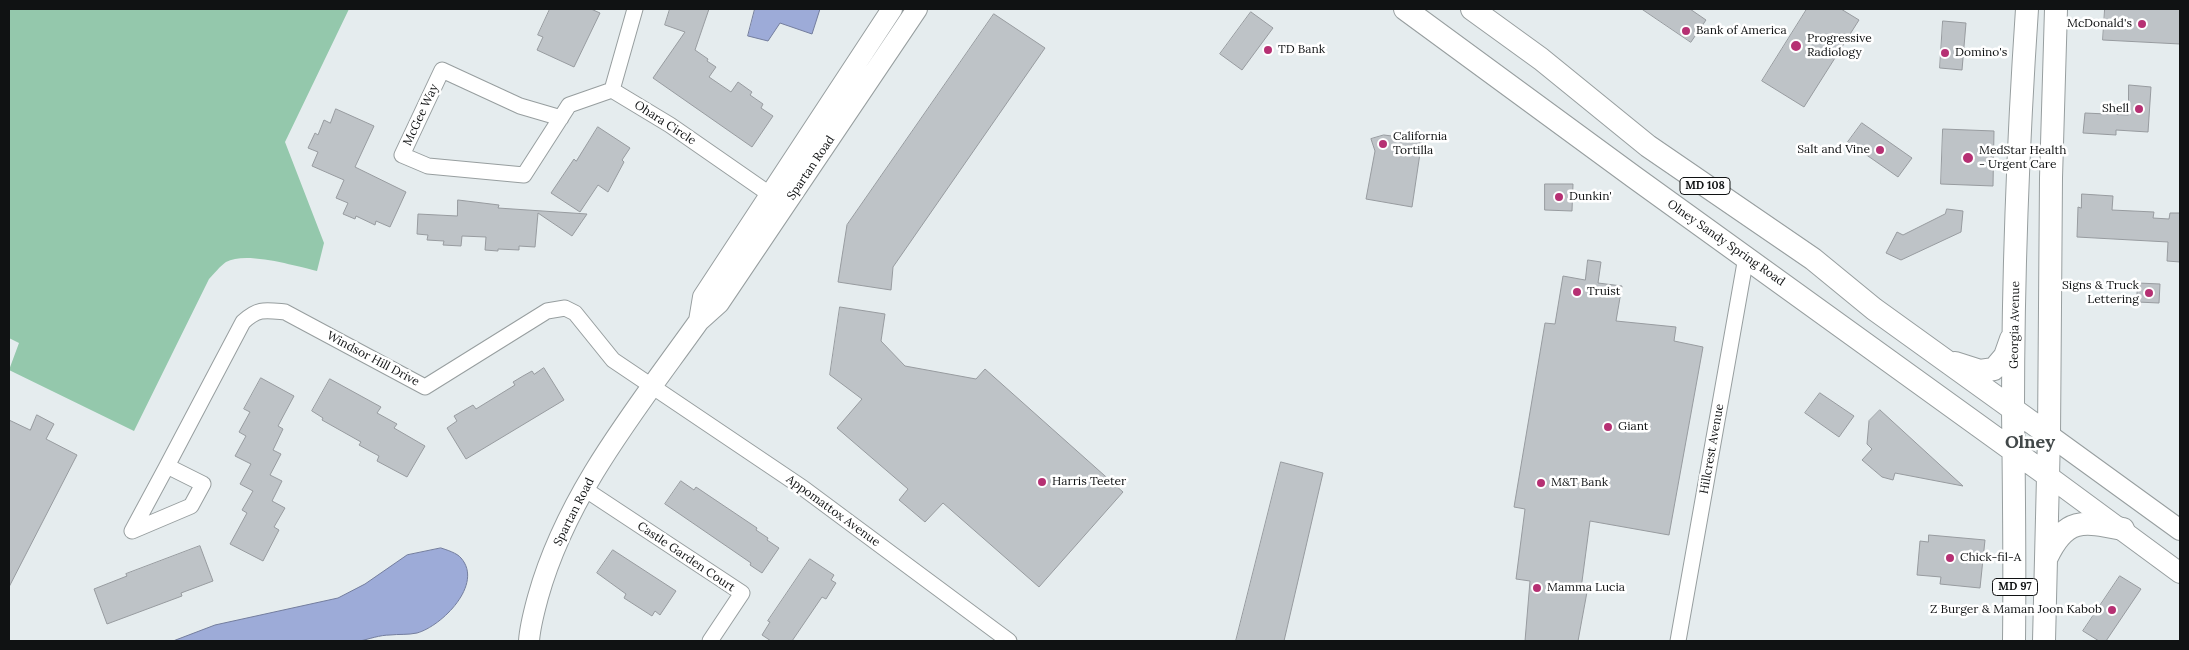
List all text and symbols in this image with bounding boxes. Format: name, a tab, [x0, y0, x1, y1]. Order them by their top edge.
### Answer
place label: McDonald's	[2067, 17, 2132, 31]
marker: McDonald's	[2136, 18, 2148, 30]
place label: Bank of America	[1696, 24, 1787, 38]
marker: Bank of America	[1680, 25, 1692, 37]
place label: Progressive Radiology	[1807, 32, 1872, 60]
marker: Progressive Radiology	[1789, 39, 1803, 53]
place label: TD Bank	[1278, 43, 1325, 57]
marker: TD Bank	[1262, 44, 1274, 56]
place label: Domino's	[1955, 46, 2007, 60]
marker: Domino's	[1939, 47, 1951, 59]
street label: McGee Way	[400, 82, 442, 148]
street label: Ohara Circle	[632, 98, 698, 148]
place label: Shell	[2102, 102, 2129, 116]
marker: Shell	[2133, 103, 2145, 115]
place label: California Tortilla	[1393, 130, 1447, 158]
street label: Spartan Road	[784, 133, 838, 203]
marker: California Tortilla	[1377, 138, 1389, 150]
place label: Salt and Vine	[1797, 143, 1870, 157]
marker: Salt and Vine	[1874, 144, 1886, 156]
place label: MedStar Health - Urgent Care	[1979, 144, 2066, 172]
marker: MedStar Health - Urgent Care	[1961, 151, 1975, 165]
road number: MD 108	[1680, 178, 1730, 195]
place label: Dunkin'	[1569, 190, 1612, 204]
marker: Dunkin'	[1553, 191, 1565, 203]
street label: Olney Sandy Spring Road	[1664, 197, 1788, 289]
place label: Signs & Truck Lettering	[2062, 279, 2139, 307]
street label: Georgia Avenue	[2007, 281, 2023, 369]
place label: Truist	[1587, 285, 1620, 299]
marker: Truist	[1571, 286, 1583, 298]
marker: Signs & Truck Lettering	[2143, 287, 2155, 299]
street label: Windsor Hill Drive	[324, 329, 422, 389]
street label: Hillcrest Avenue	[1697, 403, 1727, 495]
place label: Giant	[1618, 420, 1649, 434]
marker: Giant	[1602, 421, 1614, 433]
district label: Olney	[2005, 432, 2055, 454]
street label: Appomattox Avenue	[783, 472, 883, 550]
place label: Harris Teeter	[1052, 475, 1126, 489]
street label: Spartan Road	[551, 476, 597, 548]
marker: Harris Teeter	[1036, 476, 1048, 488]
place label: M&T Bank	[1551, 476, 1608, 490]
marker: M&T Bank	[1535, 477, 1547, 489]
street label: Castle Garden Court	[634, 519, 738, 595]
place label: Chick-fil-A	[1960, 551, 2021, 565]
marker: Chick-fil-A	[1944, 552, 1956, 564]
road number: MD 97	[1992, 578, 2038, 596]
place label: Mamma Lucia	[1547, 581, 1625, 595]
marker: Mamma Lucia	[1531, 582, 1543, 594]
place label: Z Burger & Maman Joon Kabob	[1930, 603, 2102, 617]
marker: Z Burger & Maman Joon Kabob	[2106, 604, 2118, 616]

